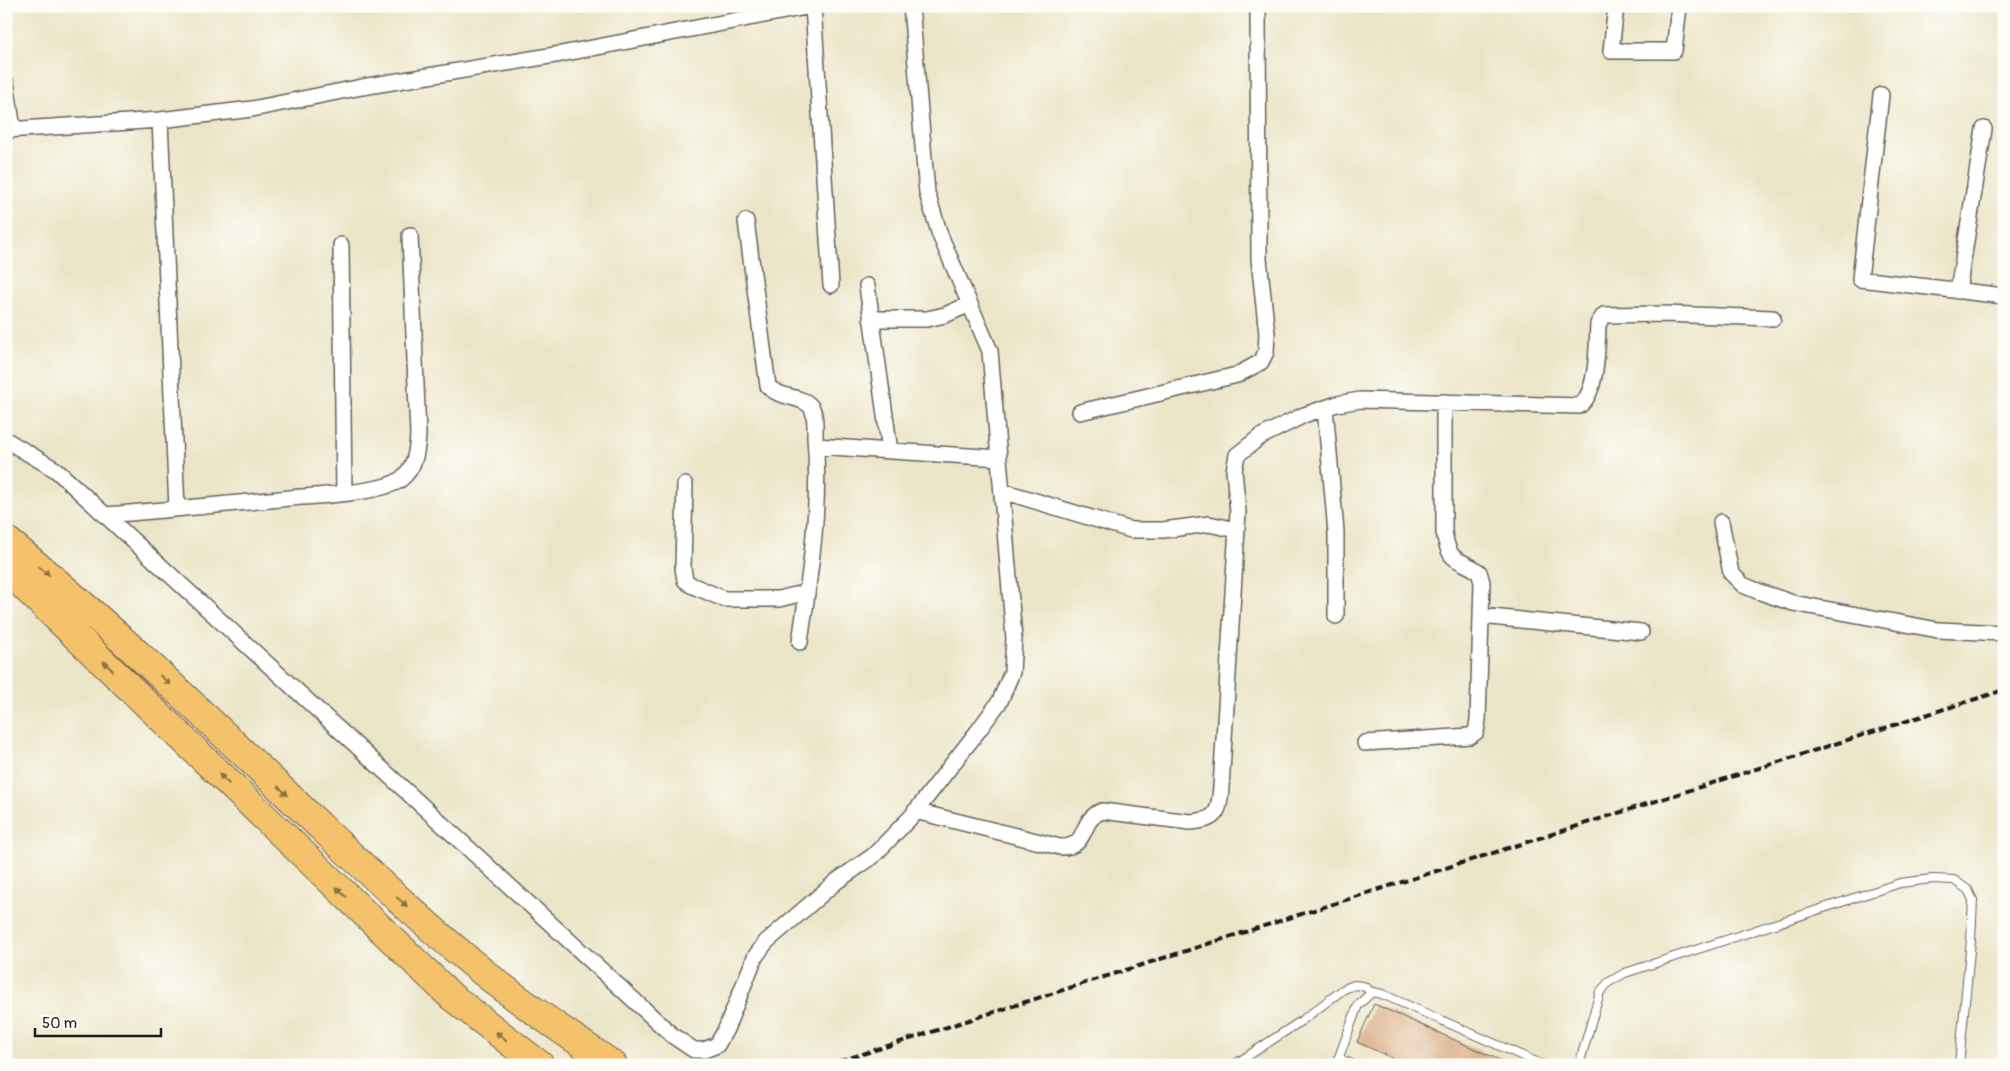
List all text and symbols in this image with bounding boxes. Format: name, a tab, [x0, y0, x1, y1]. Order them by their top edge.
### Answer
one-way arrow	[38, 565, 50, 576]
one-way arrow	[102, 660, 114, 672]
one-way arrow	[158, 674, 170, 686]
one-way arrow	[219, 773, 231, 785]
one-way arrow	[277, 785, 289, 797]
one-way arrow	[335, 886, 347, 898]
one-way arrow	[395, 896, 407, 908]
scale bar	[35, 1006, 161, 1038]
text: 50 m	[42, 1014, 77, 1033]
one-way arrow	[495, 1030, 508, 1041]

